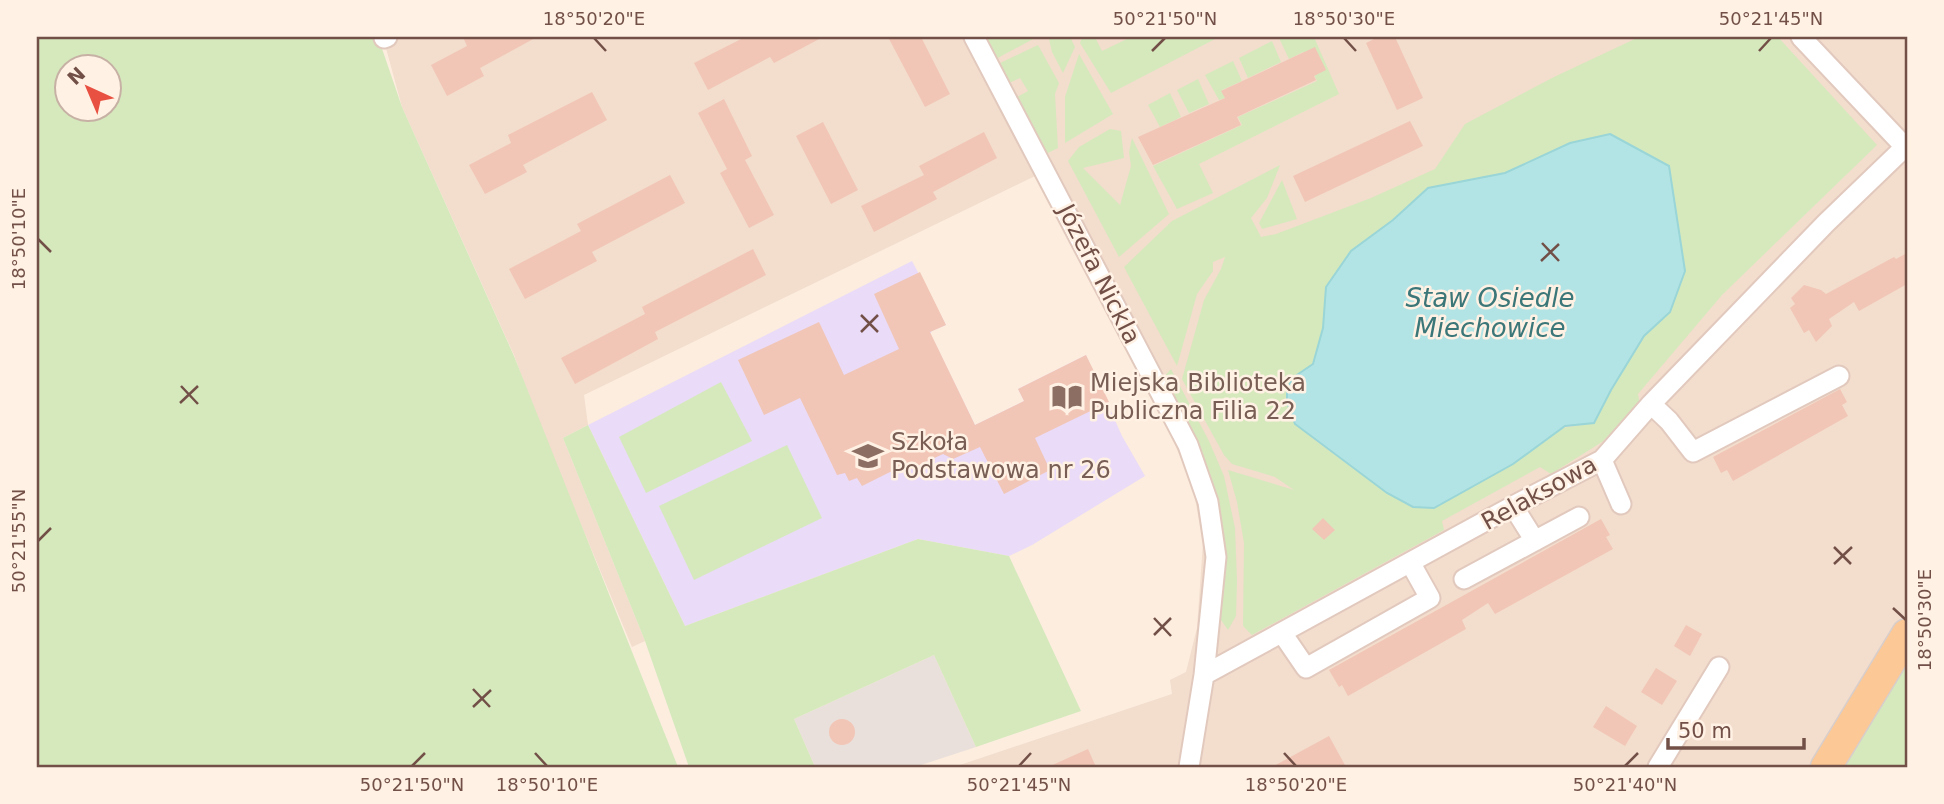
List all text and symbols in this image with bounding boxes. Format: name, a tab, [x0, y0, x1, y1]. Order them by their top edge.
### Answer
text: 18°50'20"E	[543, 8, 645, 29]
text: 50°21'50"N	[1113, 8, 1217, 29]
text: 18°50'30"E	[1293, 8, 1395, 29]
text: 50°21'45"N	[1719, 8, 1823, 29]
north arrow	[52, 52, 122, 122]
text: N	[63, 62, 90, 89]
text: 18°50'10"E	[8, 188, 29, 290]
street label: Józefa Nickla	[1051, 198, 1146, 349]
water label: Staw Osiedle Miechowice	[1405, 283, 1575, 343]
place label: Miejska Biblioteka Publiczna Filia 22	[1090, 369, 1306, 425]
library icon: Miejska Biblioteka Publiczna Filia 22	[1050, 380, 1084, 414]
place label: Szkoła Podstawowa nr 26	[891, 428, 1111, 484]
school or university icon: Szkoła Podstawowa nr 26	[851, 439, 885, 473]
street label: Relaksowa	[1477, 450, 1601, 536]
text: 50°21'55"N	[8, 489, 29, 593]
text: 18°50'30"E	[1914, 569, 1935, 671]
scale bar	[1668, 706, 1804, 750]
text: 50 m	[1678, 719, 1732, 743]
text: 50°21'50"N	[360, 774, 464, 795]
text: 18°50'10"E	[496, 774, 598, 795]
text: 50°21'45"N	[967, 774, 1071, 795]
text: 18°50'20"E	[1245, 774, 1347, 795]
text: 50°21'40"N	[1573, 774, 1677, 795]

